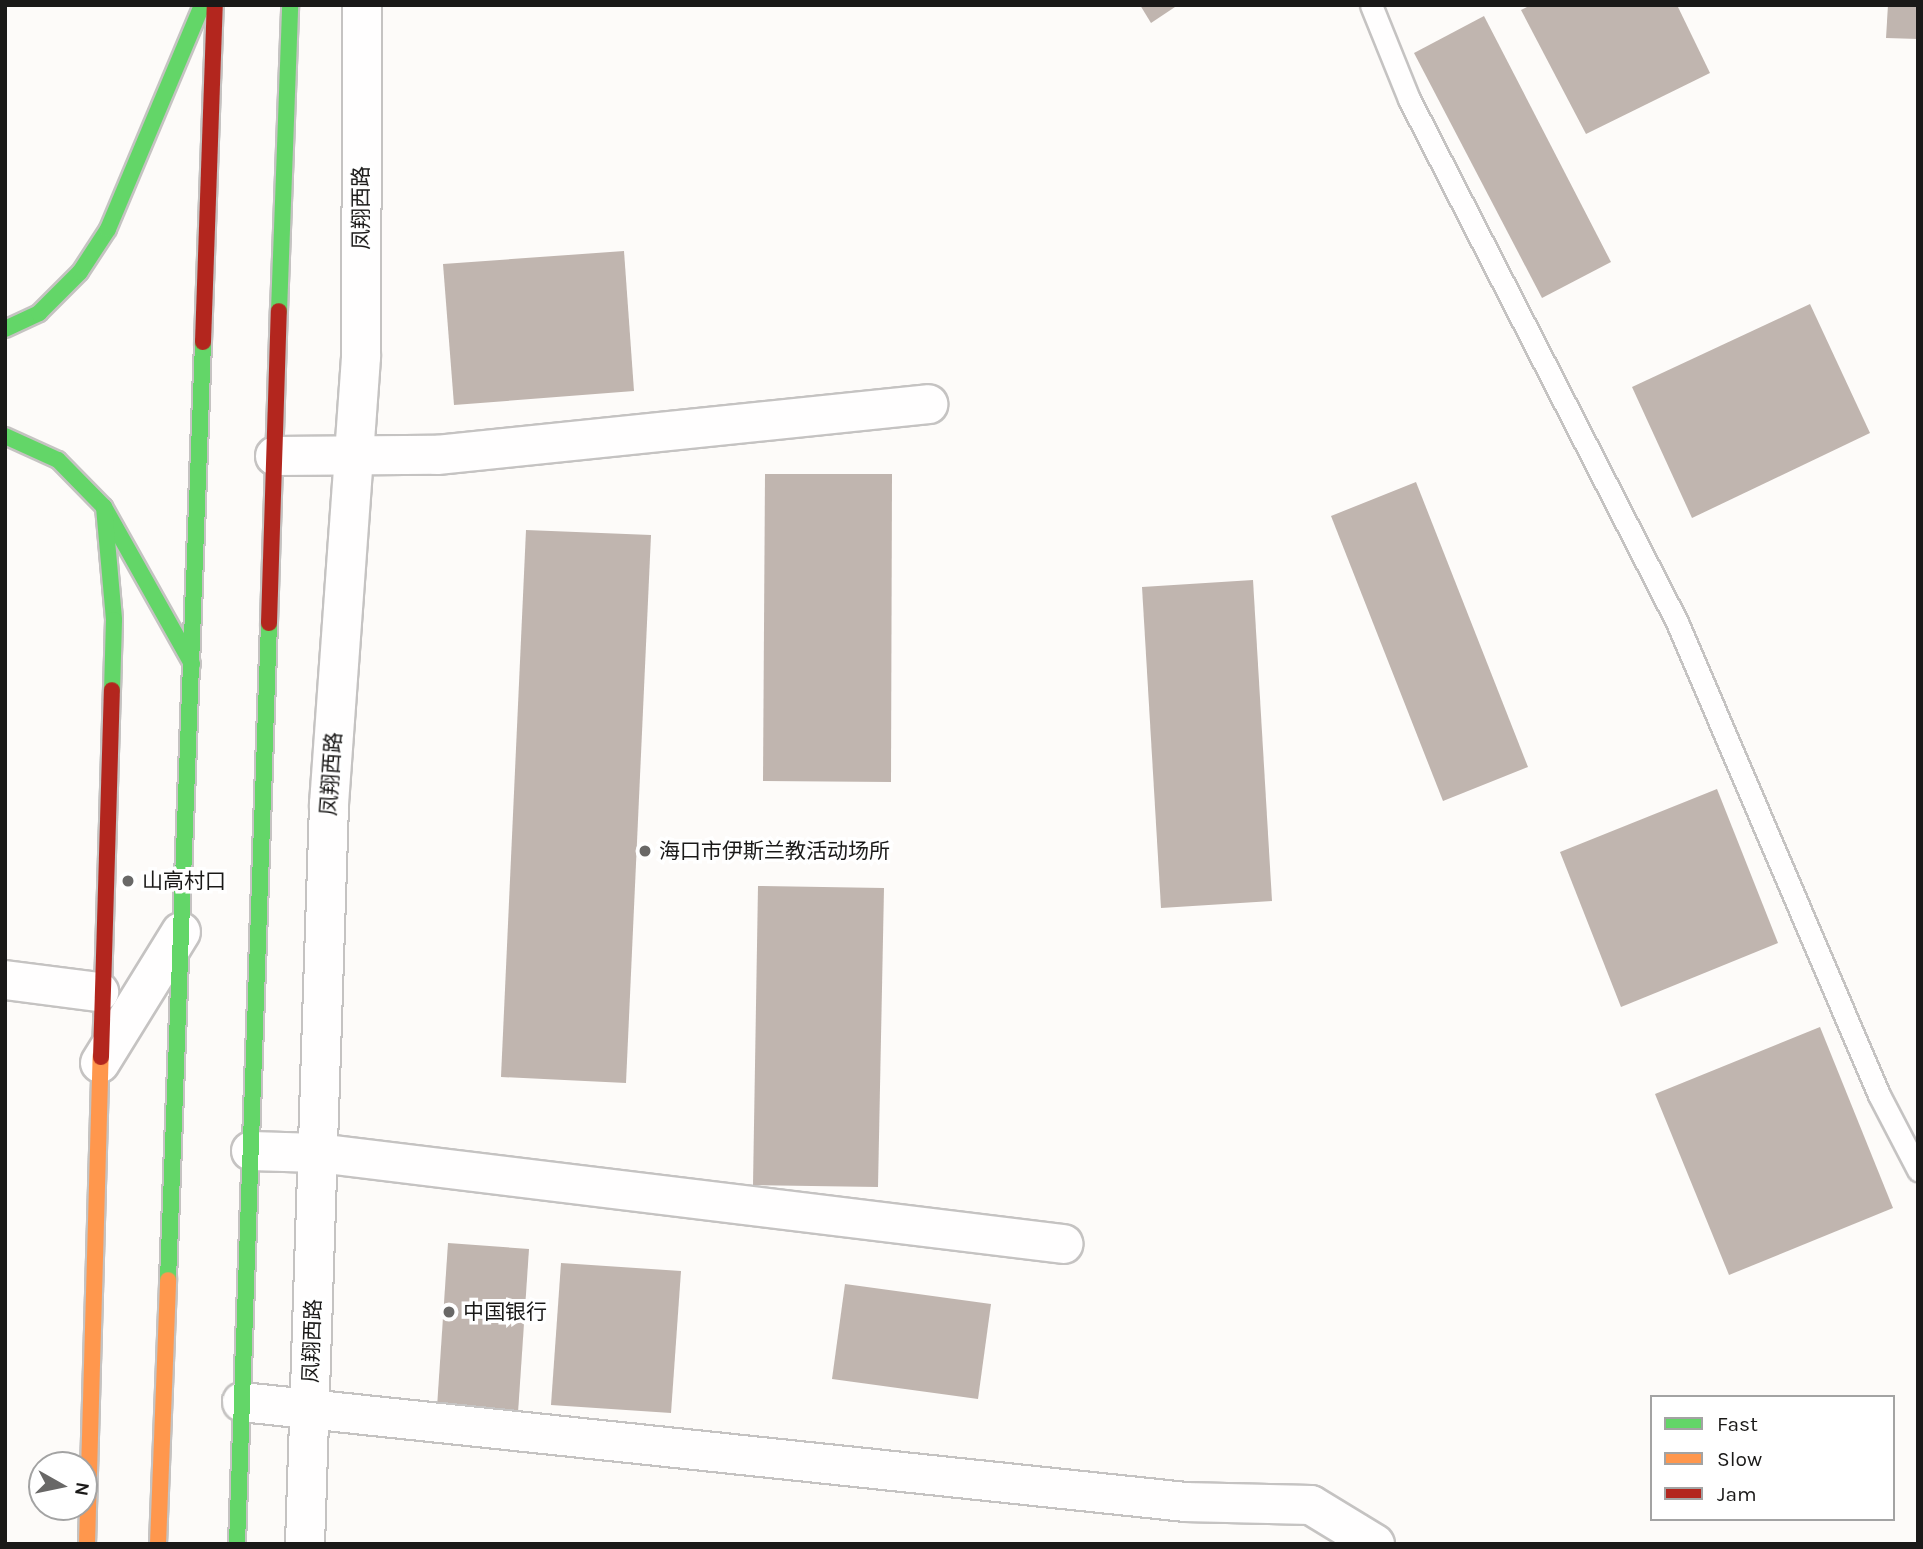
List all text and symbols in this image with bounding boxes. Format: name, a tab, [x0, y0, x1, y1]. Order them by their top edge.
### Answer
street label: 凤翔西路	[348, 166, 374, 250]
street label: 凤翔西路	[316, 731, 346, 817]
place label: 海口市伊斯兰教活动场所	[659, 838, 890, 864]
marker: 海口市伊斯兰教活动场所	[637, 843, 653, 859]
place label: 山高村口	[142, 868, 226, 894]
marker: 山高村口	[120, 873, 136, 889]
street label: 凤翔西路	[298, 1299, 326, 1383]
place label: 中国银行	[463, 1299, 547, 1325]
marker: 中国银行	[441, 1304, 457, 1320]
legend	[1650, 1395, 1895, 1521]
text: Fast	[1717, 1412, 1758, 1436]
text: Slow	[1717, 1447, 1762, 1471]
north arrow	[28, 1451, 98, 1521]
text: N	[70, 1481, 94, 1497]
text: Jam	[1717, 1482, 1757, 1506]

